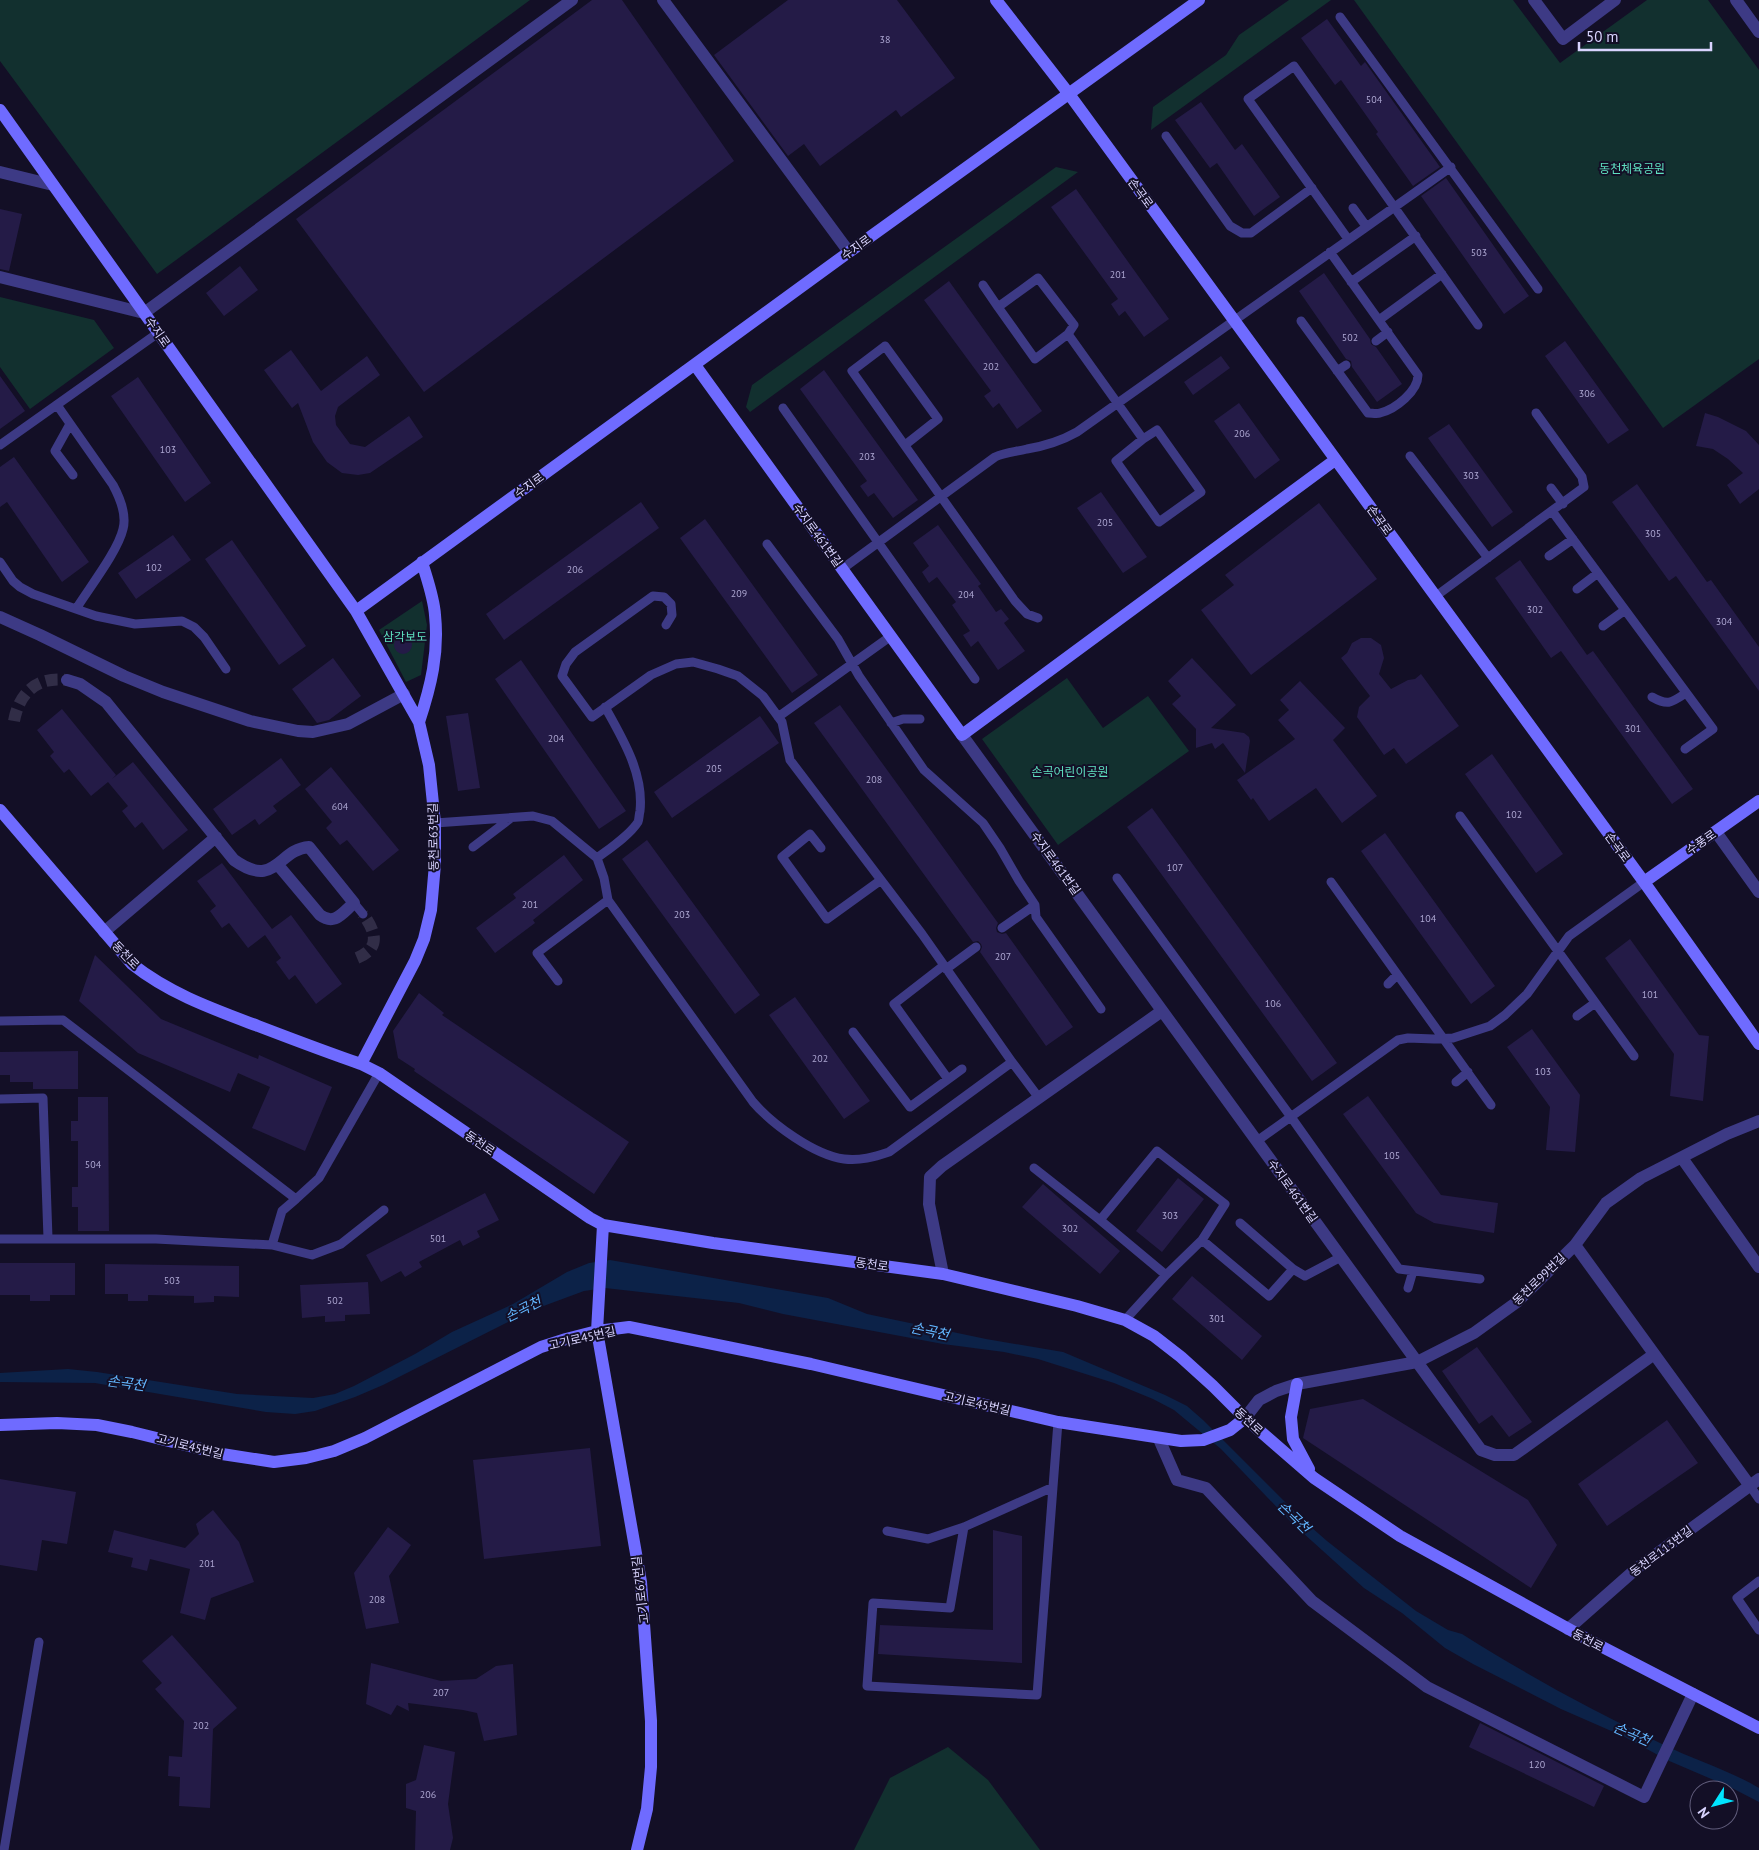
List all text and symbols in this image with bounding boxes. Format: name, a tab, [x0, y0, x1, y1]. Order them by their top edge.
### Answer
scale bar	[1579, 20, 1712, 52]
text: 50 m	[1586, 27, 1619, 46]
house number: 38	[880, 33, 890, 46]
house number: 504	[1366, 93, 1383, 106]
park label: 동천체육공원	[1599, 161, 1665, 176]
street label: 손곡로	[1125, 175, 1157, 211]
street label: 수지로	[838, 231, 874, 263]
house number: 503	[1471, 246, 1487, 259]
house number: 201	[1110, 268, 1126, 281]
street label: 수지로	[142, 314, 174, 350]
house number: 502	[1342, 331, 1358, 344]
house number: 202	[983, 360, 999, 373]
house number: 306	[1579, 387, 1595, 400]
house number: 206	[1234, 427, 1250, 440]
house number: 103	[160, 443, 176, 456]
house number: 203	[859, 450, 875, 463]
street label: 수지로	[511, 469, 547, 501]
house number: 303	[1463, 469, 1479, 482]
street label: 수지로461번길	[790, 500, 846, 570]
street label: 손곡로	[1364, 502, 1396, 538]
house number: 205	[1097, 516, 1113, 529]
house number: 305	[1645, 527, 1661, 540]
house number: 102	[146, 561, 162, 574]
house number: 206	[567, 563, 583, 576]
house number: 209	[731, 587, 747, 600]
house number: 204	[958, 588, 975, 601]
house number: 302	[1527, 603, 1543, 616]
house number: 304	[1716, 615, 1733, 628]
park label: 삼각보도	[383, 629, 427, 644]
house number: 301	[1625, 722, 1641, 735]
house number: 204	[548, 732, 565, 745]
house number: 205	[706, 762, 722, 775]
park label: 손곡어린이공원	[1031, 764, 1109, 779]
house number: 208	[866, 773, 882, 786]
house number: 604	[332, 800, 349, 813]
street label: 동천로63번길	[425, 803, 441, 871]
house number: 102	[1506, 808, 1522, 821]
street label: 수풍로	[1683, 826, 1719, 858]
street label: 수지로461번길	[1028, 828, 1084, 898]
street label: 손곡로	[1602, 829, 1634, 865]
house number: 107	[1167, 861, 1183, 874]
house number: 201	[522, 898, 538, 911]
house number: 203	[674, 908, 690, 921]
house number: 104	[1420, 912, 1437, 925]
street label: 동천로	[109, 938, 143, 972]
house number: 207	[995, 950, 1011, 963]
house number: 101	[1642, 988, 1658, 1001]
house number: 106	[1265, 997, 1281, 1010]
house number: 202	[812, 1052, 828, 1065]
house number: 103	[1535, 1065, 1551, 1078]
street label: 동천로	[462, 1127, 498, 1159]
house number: 105	[1384, 1149, 1400, 1162]
street label: 수지로461번길	[1265, 1156, 1321, 1226]
house number: 504	[85, 1158, 102, 1171]
house number: 303	[1162, 1209, 1178, 1222]
house number: 302	[1062, 1222, 1078, 1235]
house number: 501	[430, 1232, 446, 1245]
street label: 동천로99번길	[1509, 1250, 1569, 1308]
street label: 동천로	[855, 1254, 889, 1274]
house number: 503	[164, 1274, 180, 1287]
water label: 손곡천	[502, 1292, 545, 1326]
house number: 502	[327, 1294, 343, 1307]
house number: 301	[1209, 1312, 1225, 1325]
water label: 손곡천	[909, 1318, 952, 1344]
street label: 고기로45번길	[547, 1323, 617, 1353]
water label: 손곡천	[106, 1371, 147, 1395]
street label: 고기로45번길	[942, 1388, 1012, 1418]
street label: 동천로	[1232, 1404, 1266, 1438]
street label: 고기로45번길	[155, 1430, 225, 1462]
water label: 손곡천	[1274, 1497, 1315, 1538]
street label: 동천로113번길	[1627, 1522, 1695, 1580]
street label: 고기로67번길	[628, 1555, 652, 1625]
house number: 201	[199, 1557, 215, 1570]
house number: 208	[369, 1593, 385, 1606]
street label: 동천로	[1570, 1626, 1606, 1654]
house number: 207	[433, 1686, 449, 1699]
water label: 손곡천	[1611, 1718, 1654, 1750]
house number: 202	[193, 1719, 209, 1732]
house number: 120	[1529, 1758, 1546, 1771]
north arrow	[1689, 1780, 1739, 1830]
house number: 206	[420, 1788, 436, 1801]
text: N	[1693, 1804, 1713, 1822]

